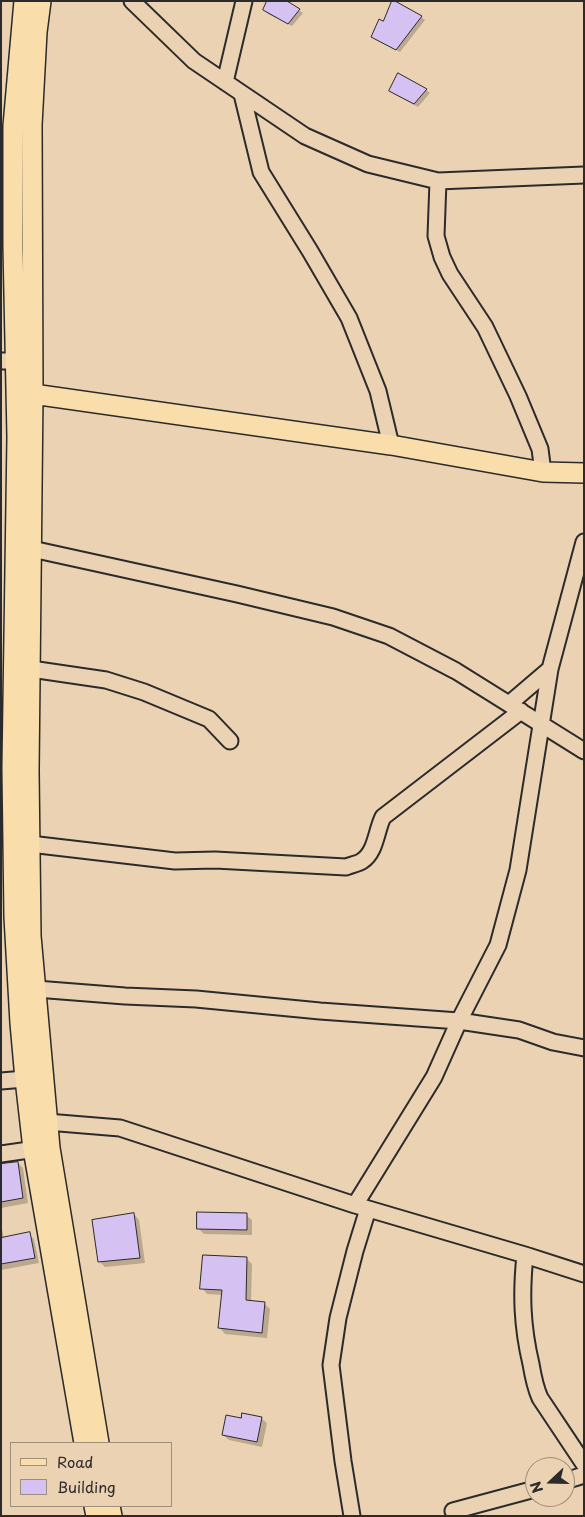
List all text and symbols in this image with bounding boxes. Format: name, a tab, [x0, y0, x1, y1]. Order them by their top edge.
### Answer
legend	[10, 1442, 172, 1507]
text: Road	[57, 1450, 93, 1473]
north arrow	[525, 1457, 575, 1507]
text: Building	[57, 1475, 116, 1498]
text: N	[525, 1478, 548, 1496]

